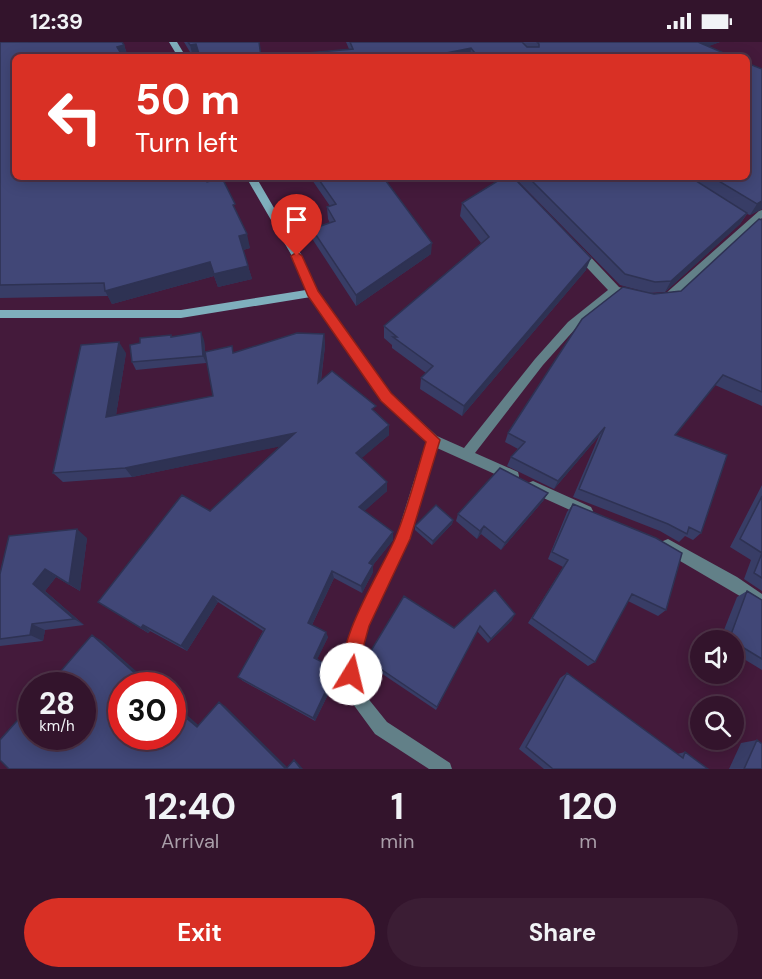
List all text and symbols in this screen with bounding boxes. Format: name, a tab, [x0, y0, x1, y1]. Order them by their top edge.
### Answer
text: 12:39	[30, 7, 83, 36]
text: 50 m	[135, 72, 240, 127]
icon: left	[36, 78, 114, 156]
text: Turn left	[135, 125, 238, 160]
pin	[271, 194, 322, 256]
icon: arrive	[280, 203, 313, 236]
map controls	[690, 630, 744, 750]
button: sound	[690, 630, 744, 684]
position arrow	[319, 642, 383, 706]
speed limit sign: 30	[108, 672, 186, 750]
text: 28	[39, 684, 75, 723]
button: search	[690, 696, 744, 750]
text: km/h	[39, 716, 75, 736]
text: 12:40	[144, 783, 236, 830]
text: 1	[391, 783, 404, 830]
text: 120	[559, 783, 618, 830]
text: Arrival	[161, 828, 219, 854]
text: min	[380, 828, 414, 854]
text: m	[579, 828, 597, 854]
button: Exit	[24, 898, 375, 967]
button: Share	[387, 898, 738, 967]

